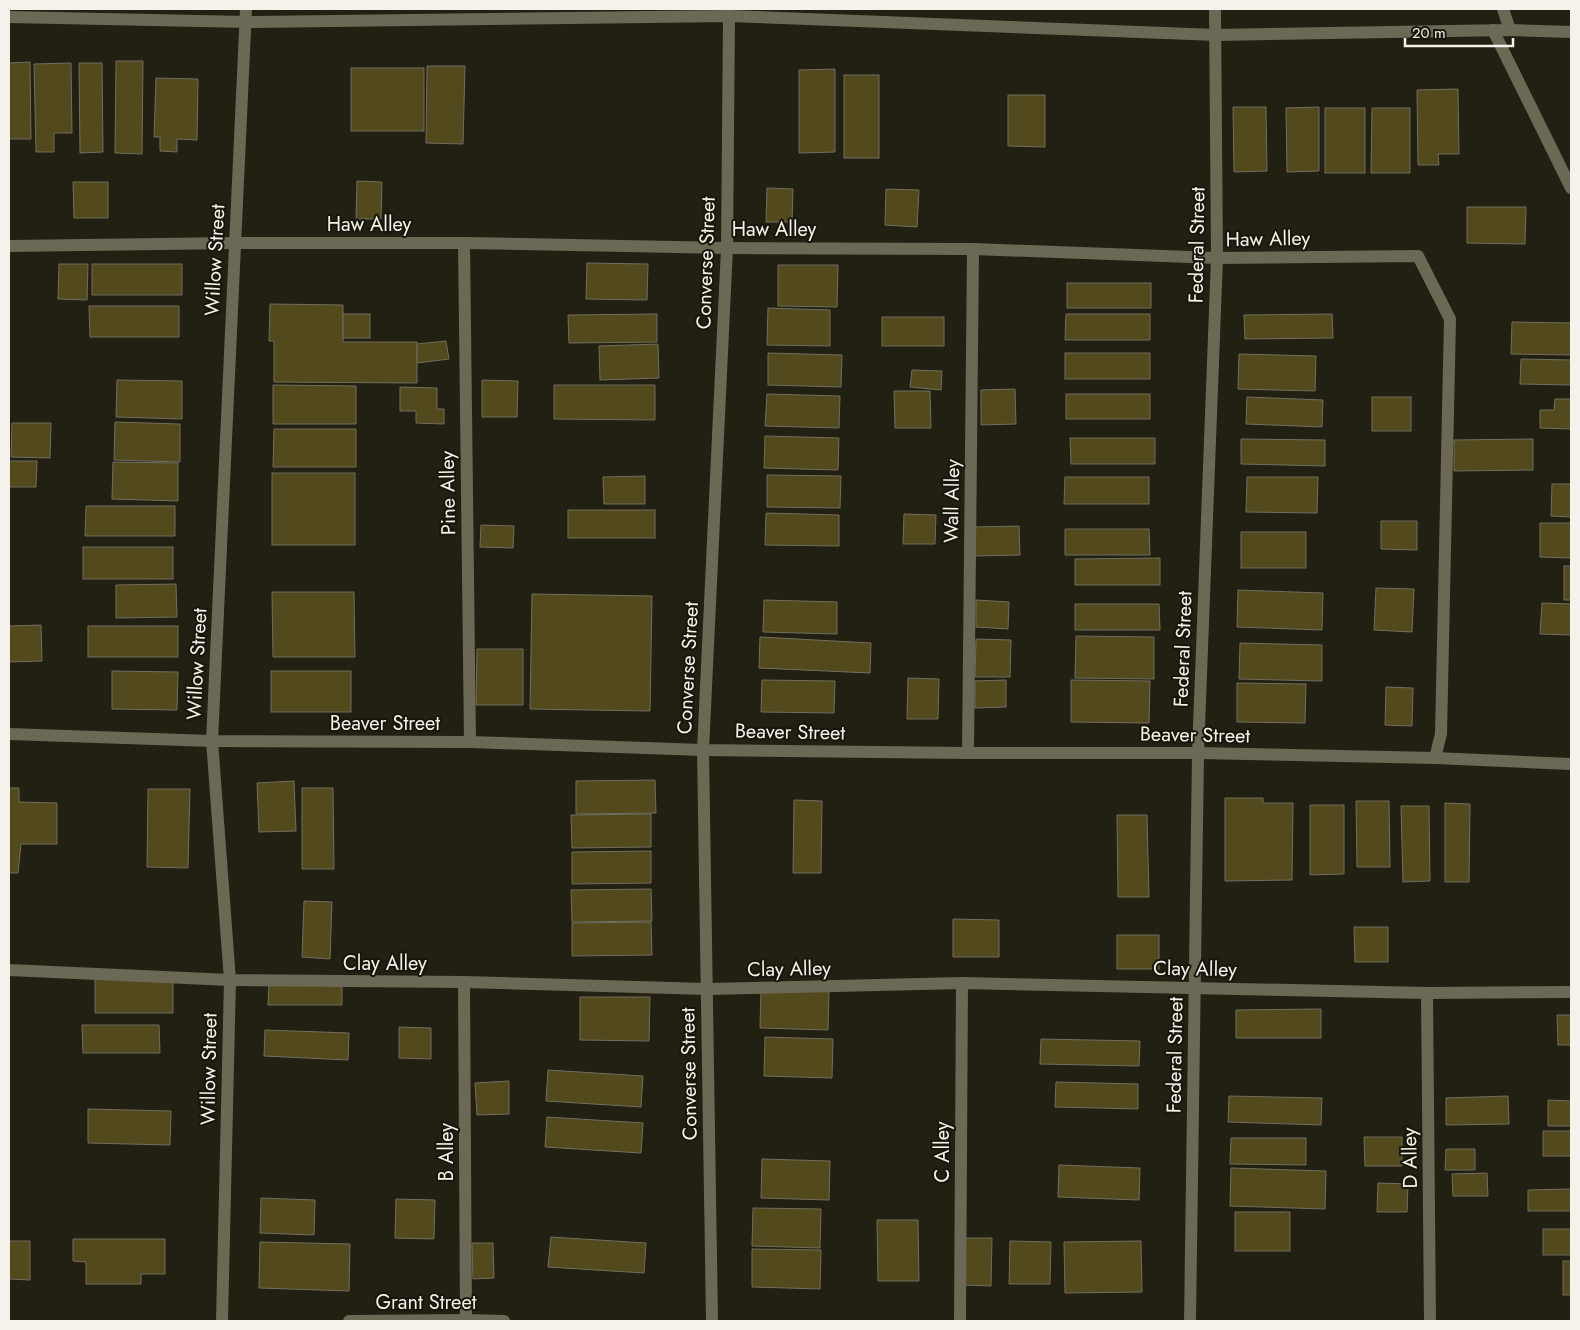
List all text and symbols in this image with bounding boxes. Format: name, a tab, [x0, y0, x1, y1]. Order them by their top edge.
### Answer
scale bar	[1405, 15, 1512, 47]
text: 20 m	[1412, 22, 1446, 44]
street label: Federal Street	[1181, 186, 1213, 303]
street label: Converse Street	[689, 196, 723, 330]
street label: Willow Street	[198, 203, 232, 317]
street label: Haw Alley	[327, 210, 412, 239]
street label: Haw Alley	[732, 215, 817, 244]
street label: Haw Alley	[1225, 224, 1311, 254]
street label: Pine Alley	[433, 450, 463, 535]
street label: Wall Alley	[937, 459, 967, 543]
street label: Federal Street	[1166, 590, 1200, 708]
street label: Converse Street	[670, 601, 706, 735]
street label: Willow Street	[180, 607, 214, 721]
street label: Beaver Street	[330, 709, 440, 738]
street label: Beaver Street	[735, 717, 846, 747]
street label: Beaver Street	[1140, 720, 1251, 750]
street label: Clay Alley	[343, 949, 427, 978]
street label: Clay Alley	[747, 954, 831, 984]
street label: Clay Alley	[1153, 954, 1237, 984]
street label: Federal Street	[1159, 996, 1191, 1113]
street label: Converse Street	[673, 1007, 705, 1141]
street label: Willow Street	[194, 1012, 224, 1125]
street label: C Alley	[928, 1121, 957, 1182]
street label: B Alley	[432, 1123, 461, 1181]
street label: D Alley	[1395, 1127, 1425, 1189]
street label: Grant Street	[376, 1288, 477, 1317]

